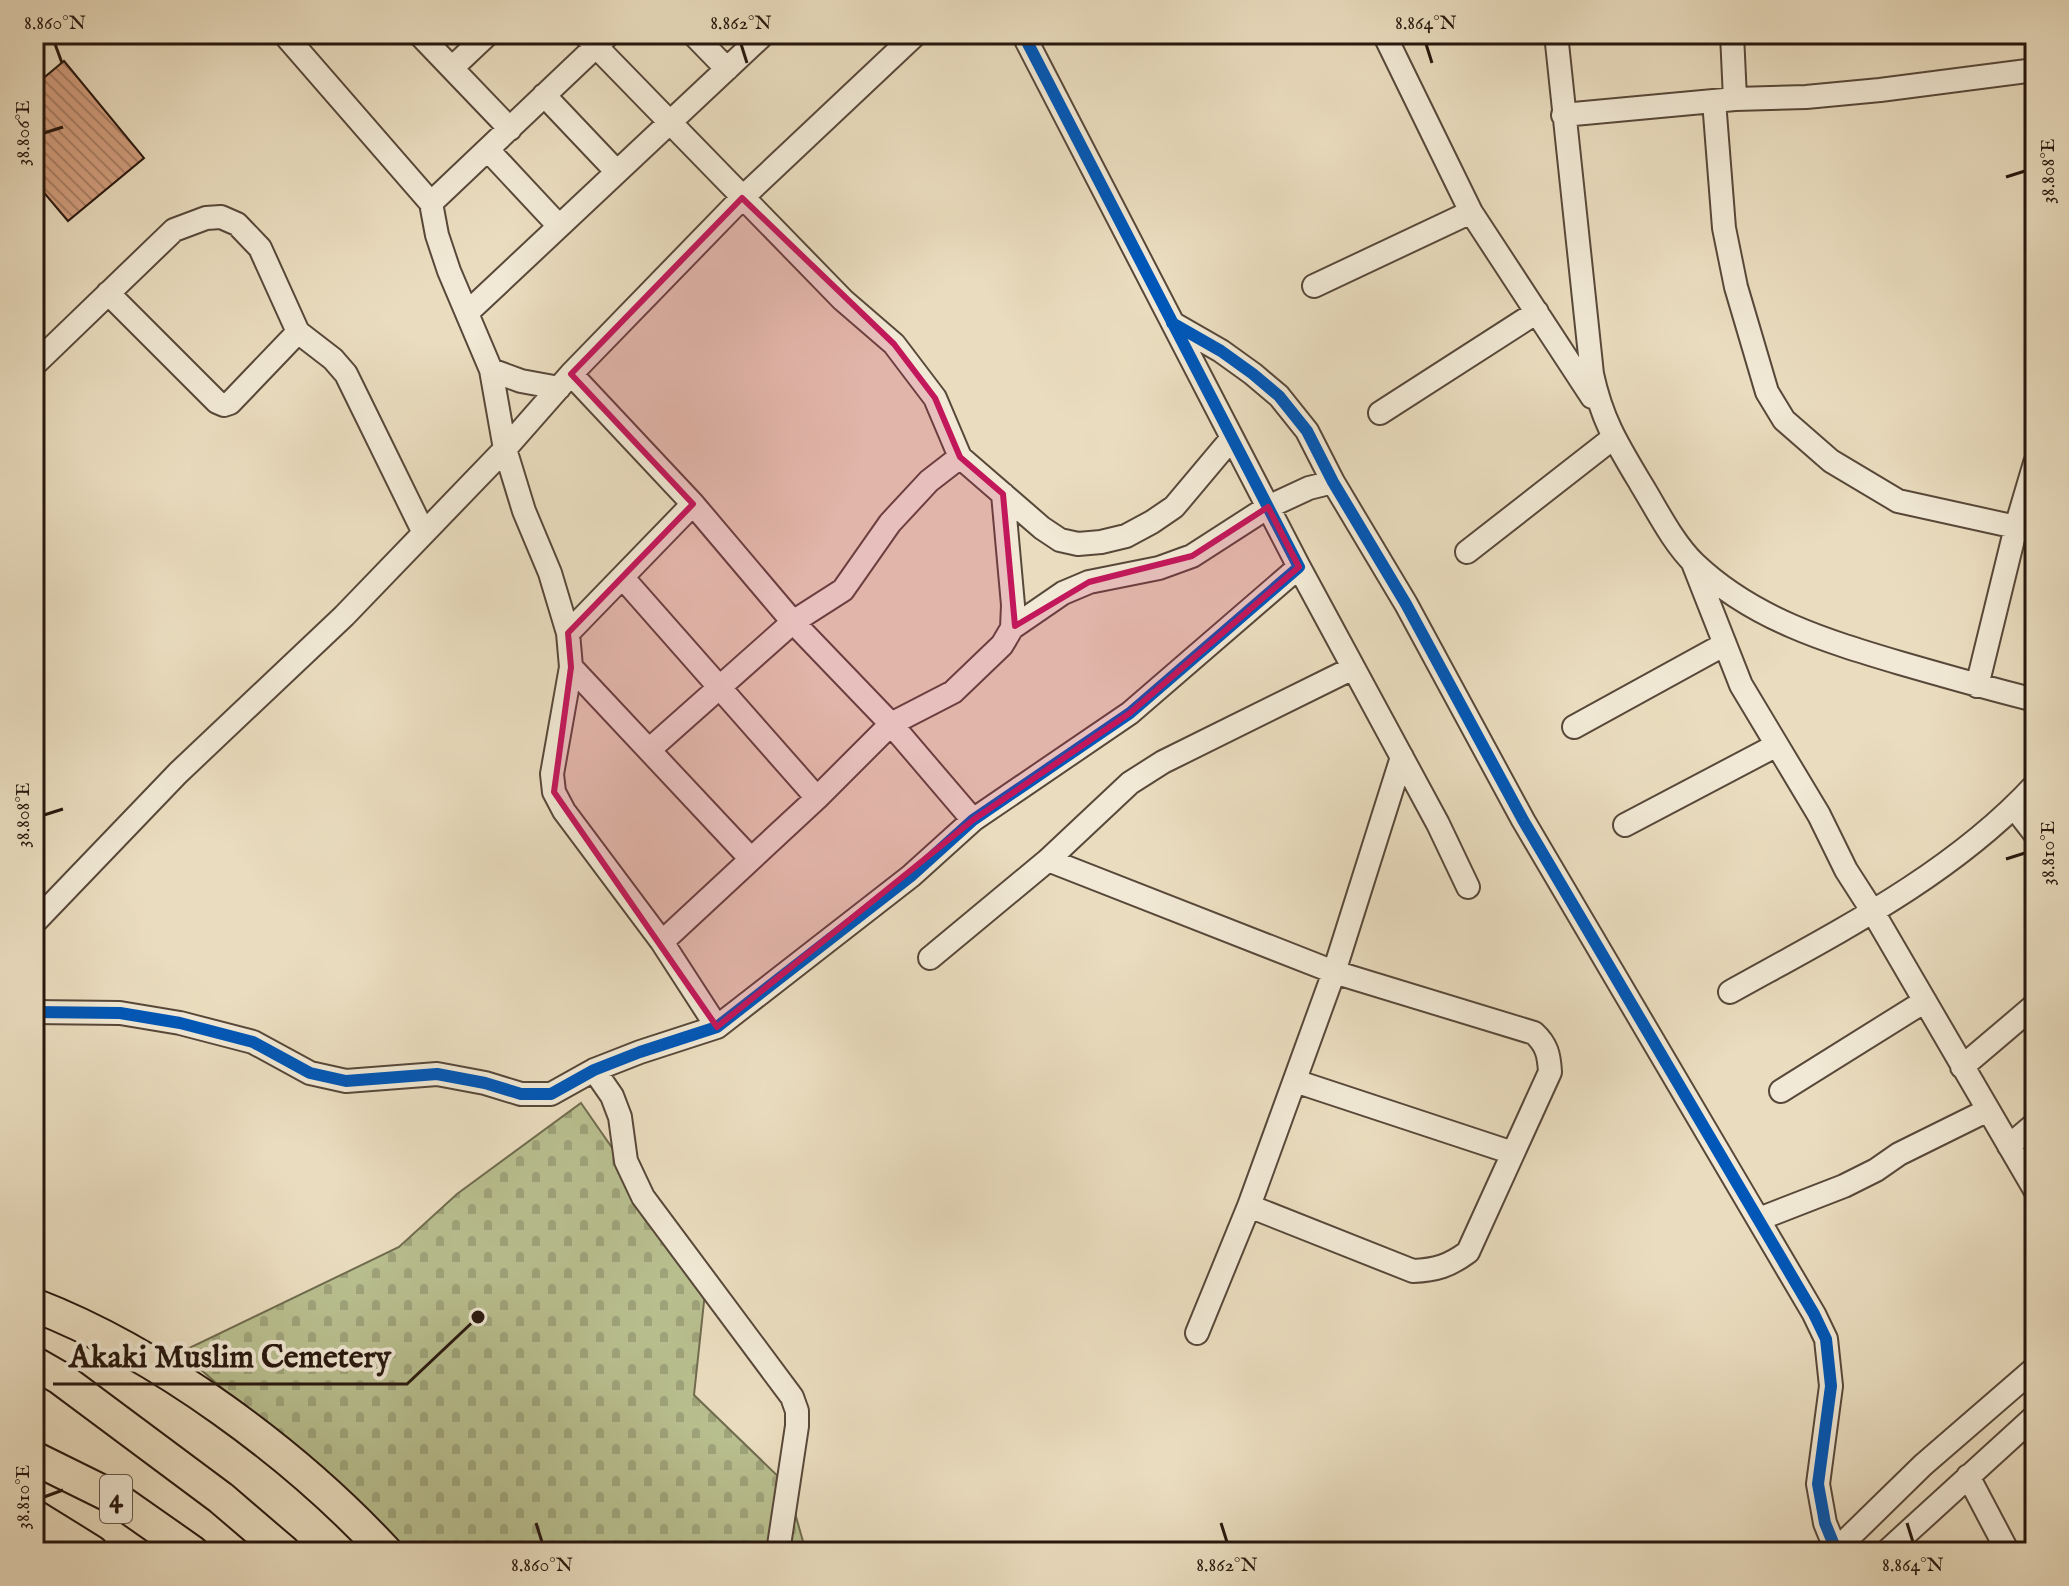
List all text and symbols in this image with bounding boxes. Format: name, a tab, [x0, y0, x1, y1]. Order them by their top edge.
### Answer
text: 8.860°N	[24, 11, 86, 36]
text: 8.862°N	[710, 11, 772, 36]
text: 8.864°N	[1395, 11, 1457, 36]
text: 38.806°E	[11, 100, 36, 166]
text: 38.808°E	[2036, 138, 2061, 204]
text: 38.808°E	[11, 782, 36, 848]
text: 38.810°E	[2036, 820, 2061, 885]
callout: Akaki Muslim Cemetery	[53, 1328, 407, 1384]
text: Akaki Muslim Cemetery	[67, 1338, 392, 1379]
text: 38.810°E	[11, 1464, 36, 1529]
road number: 4	[100, 1475, 132, 1523]
text: 8.860°N	[511, 1553, 573, 1578]
text: 8.862°N	[1196, 1553, 1258, 1578]
text: 8.864°N	[1882, 1553, 1944, 1578]

